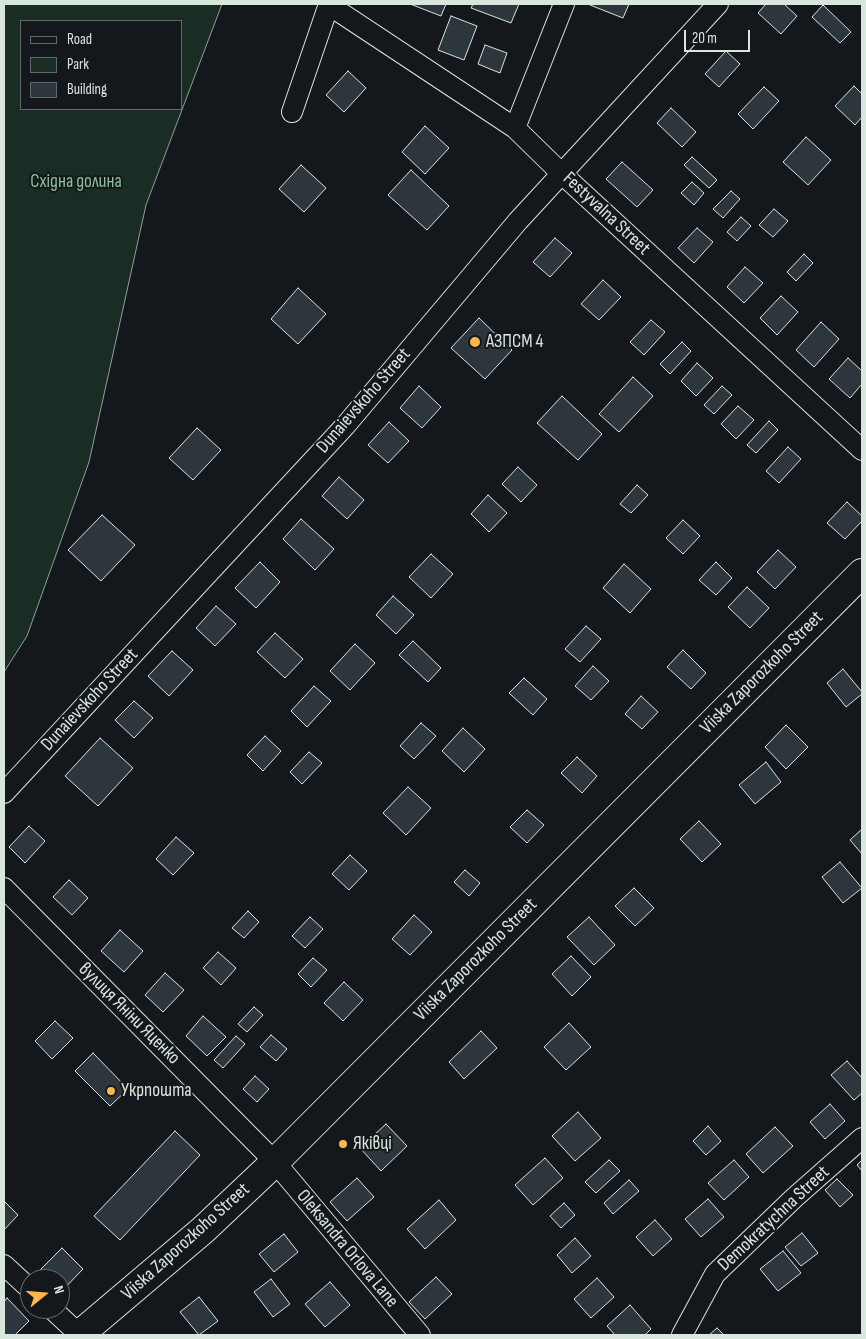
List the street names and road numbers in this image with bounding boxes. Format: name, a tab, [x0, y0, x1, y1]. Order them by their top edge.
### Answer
street label: Festyvalna Street	[558, 168, 654, 260]
street label: Dunaievskoho Street	[312, 344, 416, 458]
street label: Viiska Zaporozkoho Street	[696, 607, 828, 739]
street label: Dunaievskoho Street	[37, 644, 143, 756]
street label: Viiska Zaporozkoho Street	[410, 894, 542, 1026]
street label: вулиця Яніни Яценко	[73, 958, 185, 1070]
street label: Demokratychna Street	[714, 1162, 834, 1276]
street label: Viiska Zaporozkoho Street	[117, 1179, 255, 1305]
street label: Oleksandra Orlova Lane	[291, 1185, 403, 1313]

